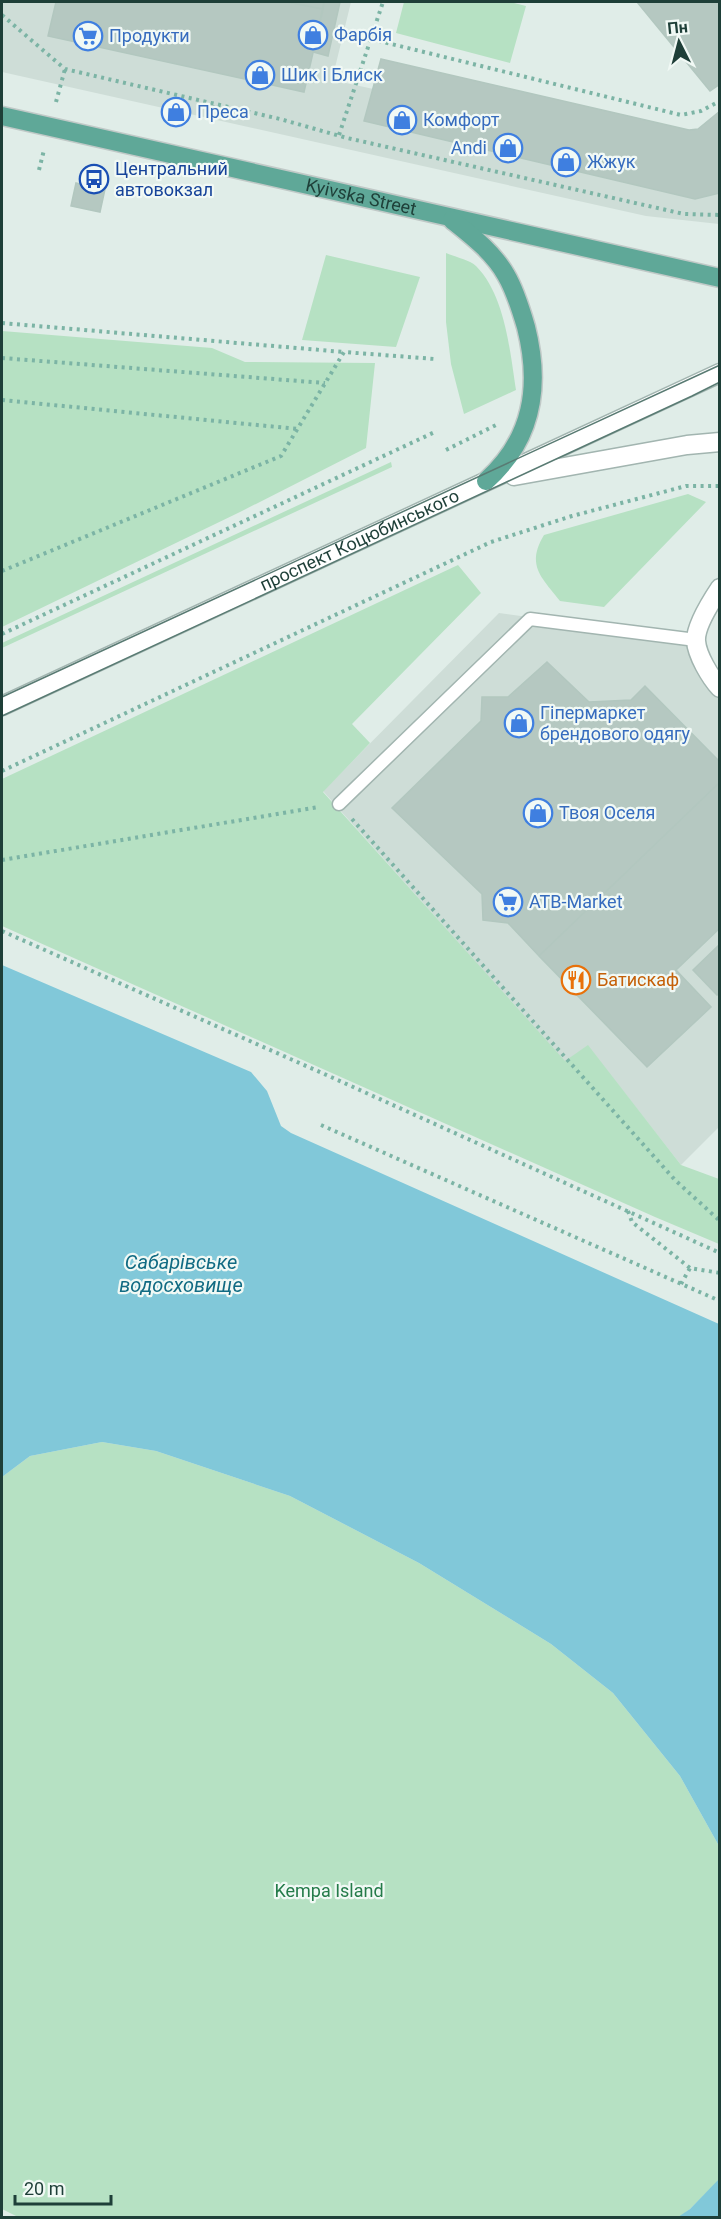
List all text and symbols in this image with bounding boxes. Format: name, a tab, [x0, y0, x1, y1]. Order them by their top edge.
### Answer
north arrow	[649, 12, 709, 72]
text: Пн	[666, 17, 689, 38]
shop icon: Фарбія	[297, 19, 329, 51]
supermarket icon: Продукти	[72, 20, 104, 52]
place label: Фарбія	[334, 24, 392, 45]
place label: Продукти	[109, 25, 190, 46]
shop icon: Шик і Блиск	[244, 59, 276, 91]
place label: Шик і Блиск	[281, 64, 383, 85]
shop icon: Преса	[160, 96, 192, 128]
place label: Преса	[197, 101, 249, 122]
shop icon: Комфорт	[386, 104, 418, 136]
place label: Комфорт	[423, 109, 500, 130]
shop icon: Andi	[492, 132, 524, 164]
place label: Andi	[451, 137, 487, 158]
shop icon: Жжук	[550, 146, 582, 178]
place label: Жжук	[587, 151, 636, 172]
place label: Центральний автовокзал	[115, 158, 228, 200]
bus stop icon: Центральний автовокзал	[78, 163, 110, 195]
street label: Kyivska Street	[304, 174, 419, 219]
street label: проспект Коцюбинського	[256, 485, 462, 595]
place label: Гіпермаркет брендового одягу	[540, 702, 691, 744]
shop icon: Гіпермаркет брендового одягу	[503, 707, 535, 739]
shop icon: Твоя Оселя	[522, 797, 554, 829]
place label: Твоя Оселя	[559, 802, 655, 823]
supermarket icon: ATB-Market	[492, 886, 524, 918]
place label: ATB-Market	[529, 891, 623, 912]
restaurant icon: Батискаф	[560, 964, 592, 996]
place label: Батискаф	[597, 969, 679, 990]
water label: Сабарівське водосховище	[119, 1250, 243, 1297]
park label: Kempa Island	[274, 1880, 384, 1901]
scale bar	[15, 2168, 111, 2206]
text: 20 m	[24, 2178, 64, 2199]

